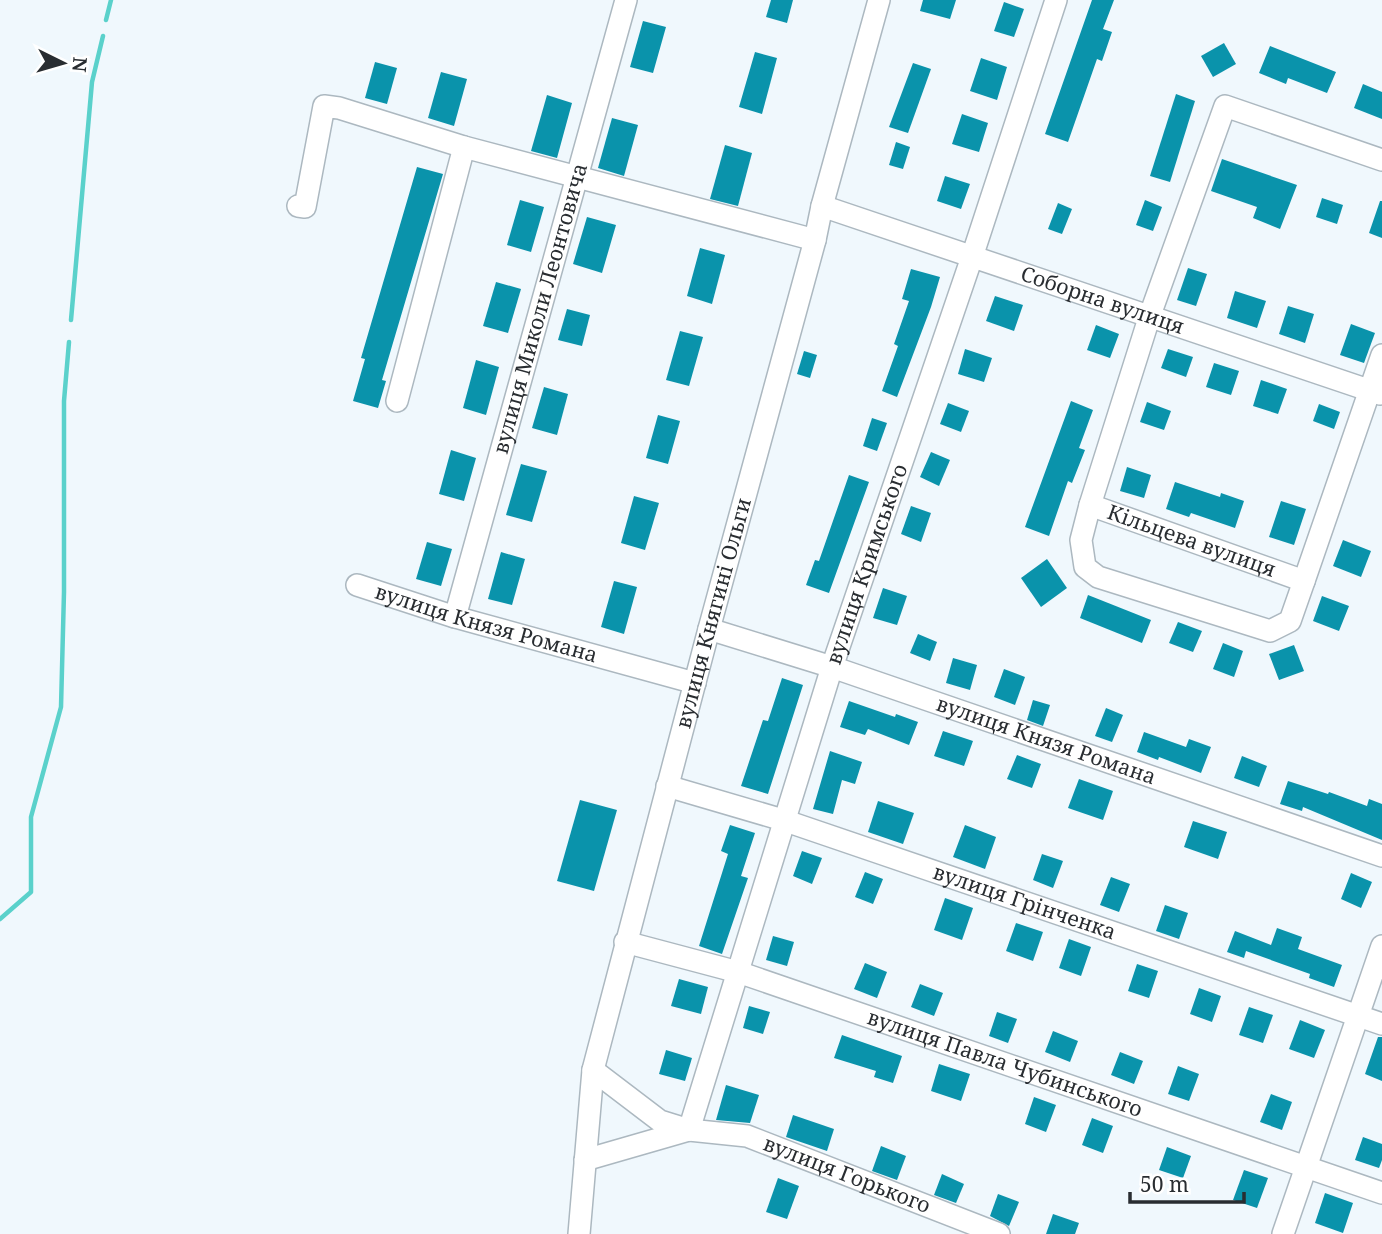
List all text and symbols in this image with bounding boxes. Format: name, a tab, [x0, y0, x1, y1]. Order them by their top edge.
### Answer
north arrow	[28, 28, 98, 98]
text: N	[66, 56, 94, 73]
street label: вулиця Миколи Леонтовича	[486, 160, 593, 457]
street label: Соборна вулиця	[1017, 259, 1188, 340]
street label: вулиця Кримського	[819, 460, 913, 668]
street label: вулиця Княгині Ольги	[668, 495, 757, 731]
street label: Кільцева вулиця	[1104, 497, 1280, 583]
street label: вулиця Князя Романа	[372, 577, 601, 669]
street label: вулиця Князя Романа	[933, 689, 1160, 790]
street label: вулиця Грінченка	[930, 857, 1120, 945]
street label: вулиця Павла Чубинського	[864, 1002, 1146, 1123]
street label: вулиця Горького	[759, 1129, 935, 1219]
scale bar	[1130, 1160, 1244, 1204]
text: 50 m	[1140, 1170, 1189, 1198]

